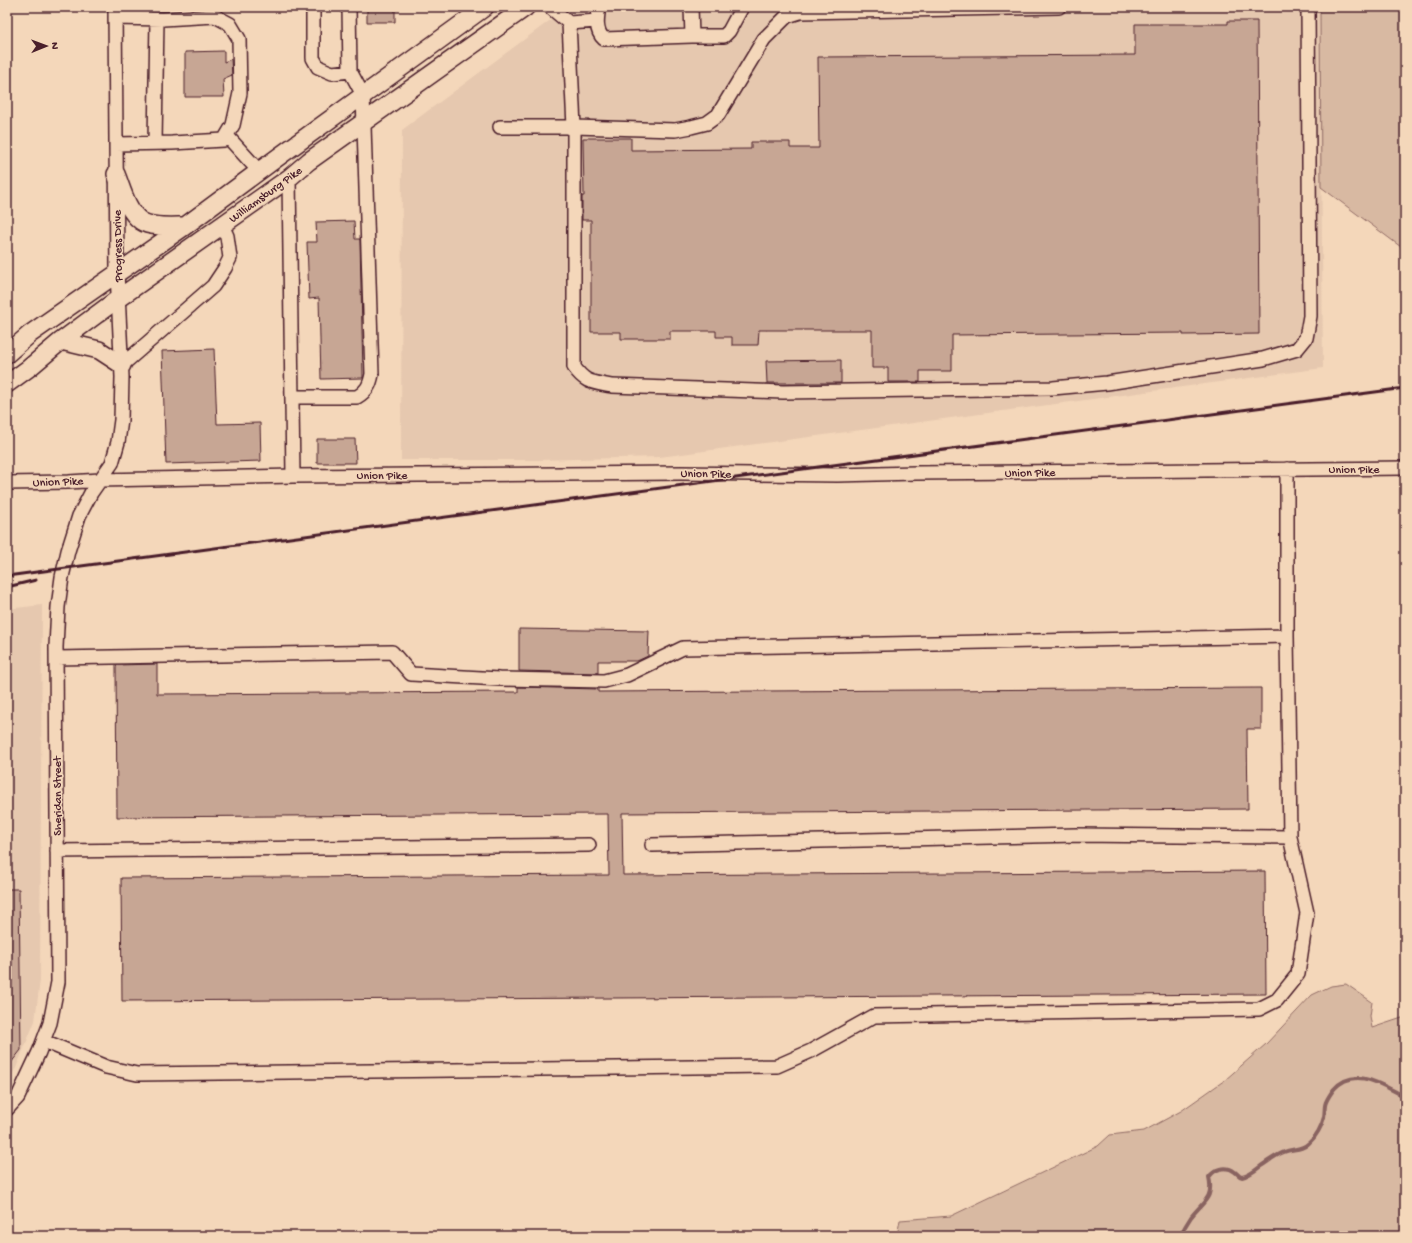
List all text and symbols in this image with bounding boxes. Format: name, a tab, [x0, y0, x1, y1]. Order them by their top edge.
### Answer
north arrow	[26, 26, 66, 66]
text: N	[48, 42, 60, 50]
street label: Williamsburg Pike	[227, 164, 306, 227]
street label: Progress Drive	[111, 209, 127, 283]
street label: Union Pike	[1329, 464, 1380, 478]
street label: Union Pike	[1005, 467, 1056, 481]
street label: Union Pike	[680, 468, 732, 482]
street label: Union Pike	[357, 470, 408, 484]
street label: Union Pike	[32, 475, 84, 491]
street label: Sheridan Street	[52, 755, 66, 836]

